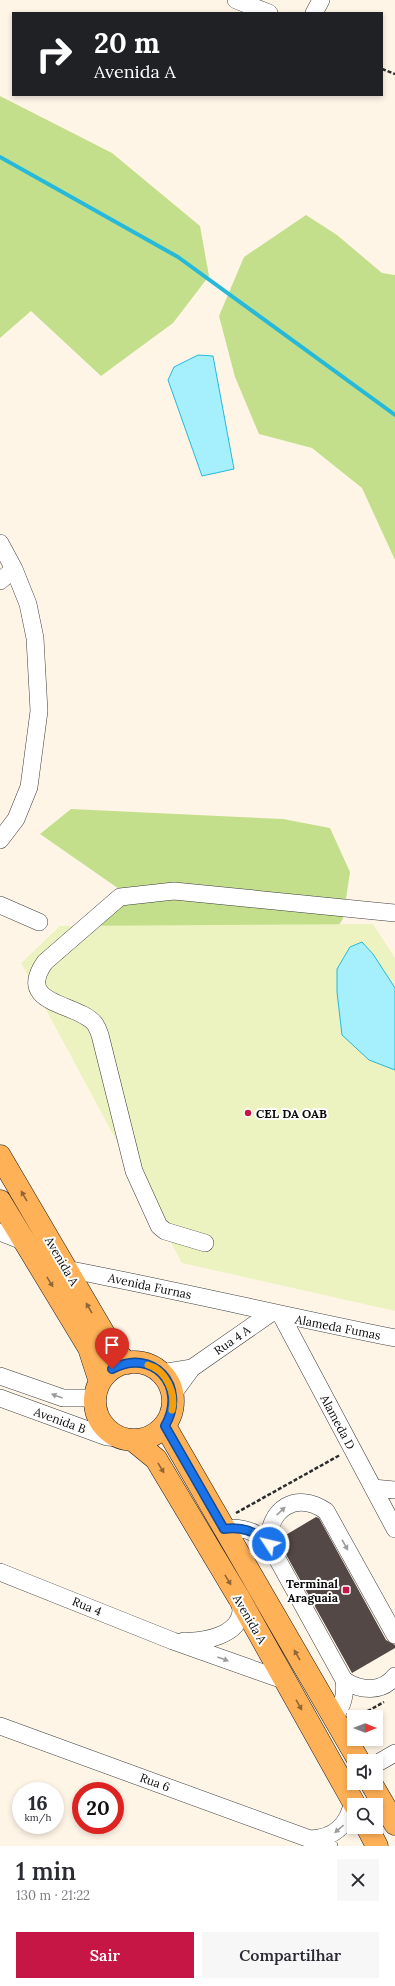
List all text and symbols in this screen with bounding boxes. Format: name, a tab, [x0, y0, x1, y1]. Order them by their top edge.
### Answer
text: 20 m	[94, 25, 160, 61]
icon: right	[28, 28, 80, 80]
text: Avenida A	[94, 60, 176, 83]
place label: CEL DA OAB	[256, 1106, 327, 1121]
marker: CEL DA OAB	[243, 1108, 253, 1118]
one-way arrow	[20, 1190, 27, 1202]
street label: Avenida A	[41, 1233, 82, 1289]
street label: Avenida Furnas	[106, 1270, 193, 1302]
one-way arrow	[46, 1276, 53, 1288]
one-way arrow	[86, 1302, 93, 1314]
street label: Alameda Fumas	[293, 1311, 382, 1343]
street label: Rua 4 A	[211, 1322, 254, 1358]
pin	[95, 1328, 129, 1369]
icon: arrive	[101, 1334, 123, 1356]
street label: Alameda D	[317, 1391, 359, 1452]
one-way arrow	[50, 1393, 62, 1399]
street label: Avenida B	[31, 1403, 88, 1436]
one-way arrow	[158, 1462, 165, 1474]
one-way arrow	[276, 1507, 286, 1516]
position arrow	[248, 1523, 290, 1565]
one-way arrow	[342, 1539, 349, 1551]
one-way arrow	[224, 1574, 231, 1586]
place label: Terminal Araguaia	[286, 1576, 339, 1605]
marker: Terminal Araguaia	[341, 1585, 351, 1595]
street label: Avenida A	[229, 1591, 270, 1647]
street label: Rua 4	[70, 1593, 104, 1619]
one-way arrow	[294, 1649, 301, 1661]
one-way arrow	[217, 1656, 229, 1662]
one-way arrow	[296, 1699, 302, 1711]
north arrow	[347, 1710, 383, 1746]
map controls	[347, 1710, 383, 1834]
button: sound	[347, 1754, 383, 1790]
street label: Rua 6	[138, 1770, 172, 1794]
speed limit sign: 20	[72, 1782, 124, 1834]
text: 16	[28, 1790, 48, 1815]
button: search	[347, 1798, 383, 1834]
text: km/h	[24, 1811, 52, 1824]
one-way arrow	[334, 1824, 344, 1833]
text: 1 min	[16, 1856, 76, 1887]
button: close	[337, 1859, 379, 1901]
text: 130 m · 21:22	[16, 1887, 90, 1904]
button: Sair	[16, 1932, 194, 1978]
button: Compartilhar	[202, 1932, 379, 1978]

